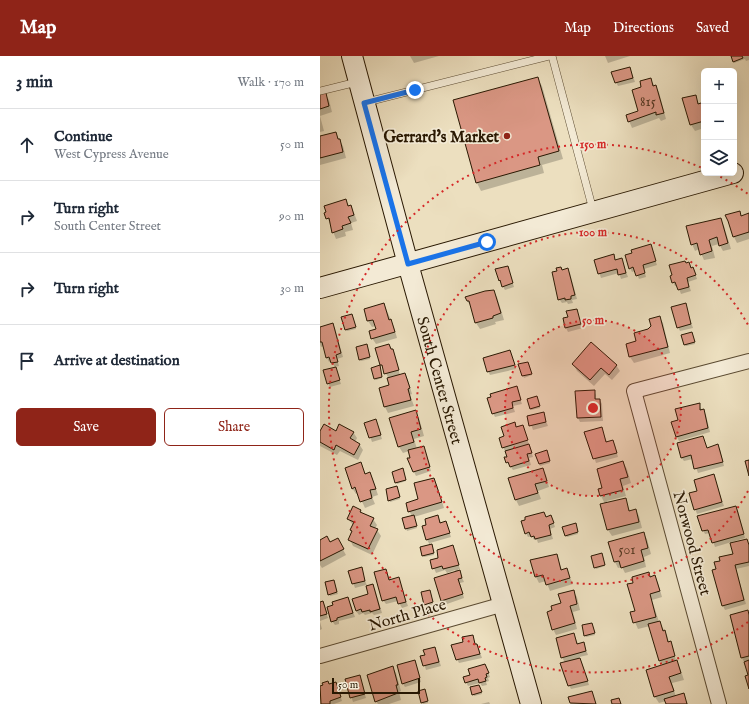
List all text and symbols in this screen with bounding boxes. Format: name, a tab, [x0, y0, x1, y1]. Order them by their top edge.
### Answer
text: Map	[20, 16, 56, 40]
text: Map	[564, 19, 591, 37]
text: Directions	[613, 19, 674, 37]
text: Saved	[696, 19, 729, 37]
map controls	[701, 68, 737, 176]
button: +	[701, 68, 737, 104]
text: 3 min	[16, 72, 53, 93]
text: Walk · 170 m	[238, 74, 304, 91]
route end	[406, 81, 424, 99]
house number: 815	[640, 93, 656, 111]
button: −	[701, 104, 737, 140]
text: Continue	[54, 127, 112, 146]
place label: Gerrard's Market	[383, 128, 500, 148]
marker: Gerrard's Market	[502, 131, 512, 141]
icon: ahead	[16, 134, 38, 156]
text: 50 m	[280, 136, 304, 153]
text: 150 m	[580, 137, 607, 152]
button: layers	[701, 140, 737, 176]
text: West Cypress Avenue	[54, 146, 169, 163]
text: Turn right	[54, 199, 119, 218]
icon: right	[16, 206, 38, 228]
text: 90 m	[279, 208, 304, 225]
text: South Center Street	[54, 218, 161, 235]
text: 100 m	[579, 225, 608, 240]
route start	[478, 233, 496, 251]
icon: right	[16, 278, 38, 300]
text: Turn right	[54, 279, 119, 298]
text: 30 m	[280, 280, 304, 297]
text: 50 m	[582, 313, 605, 328]
street label: South Center Street	[411, 315, 466, 447]
icon: arrive	[16, 350, 38, 372]
text: Arrive at destination	[54, 351, 180, 370]
centre of rings	[586, 401, 600, 415]
button: Save	[16, 408, 156, 446]
button: Share	[164, 408, 304, 446]
street label: Norwood Street	[668, 489, 715, 598]
house number: 501	[618, 541, 636, 559]
street label: North Place	[366, 595, 449, 637]
scale bar	[332, 676, 420, 695]
text: 50 m	[338, 678, 358, 692]

